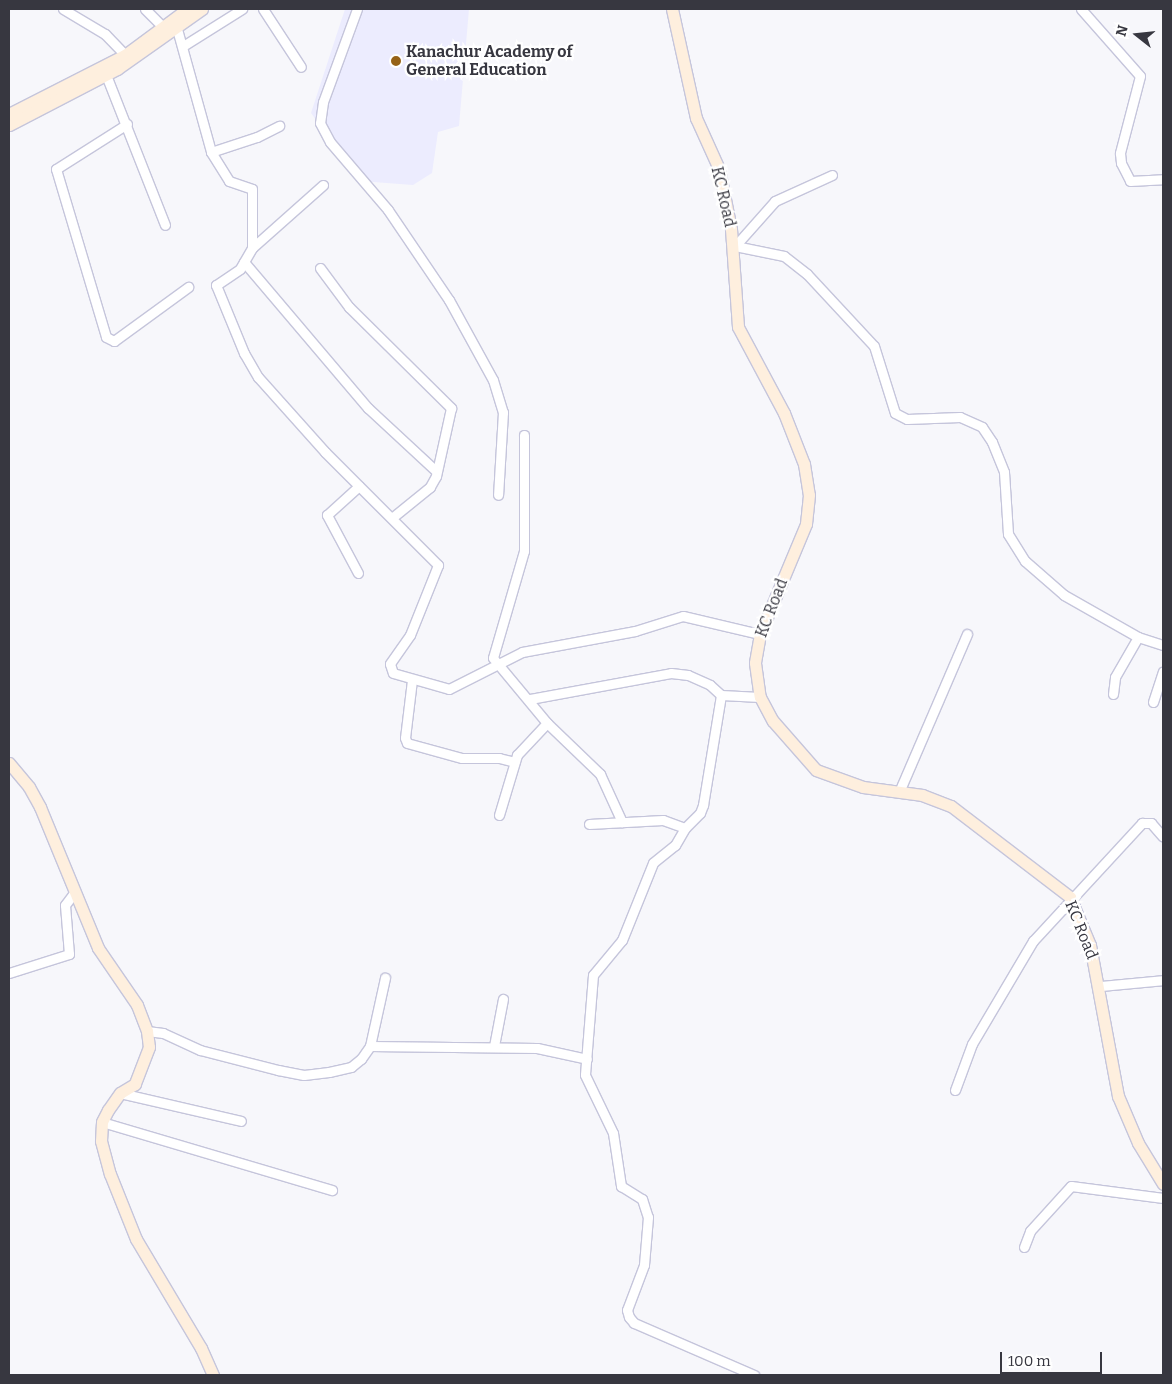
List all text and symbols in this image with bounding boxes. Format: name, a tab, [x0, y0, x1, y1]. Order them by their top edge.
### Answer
north arrow	[1112, 10, 1162, 60]
text: N	[1112, 23, 1132, 38]
place label: Kanachur Academy of General Education	[406, 42, 572, 80]
marker: Kanachur Academy of General Education	[390, 55, 402, 67]
street label: KC Road	[707, 165, 739, 229]
street label: KC Road	[752, 576, 792, 640]
street label: KC Road	[1061, 898, 1101, 962]
scale bar	[1002, 1342, 1104, 1374]
text: 100 m	[1008, 1352, 1051, 1370]

